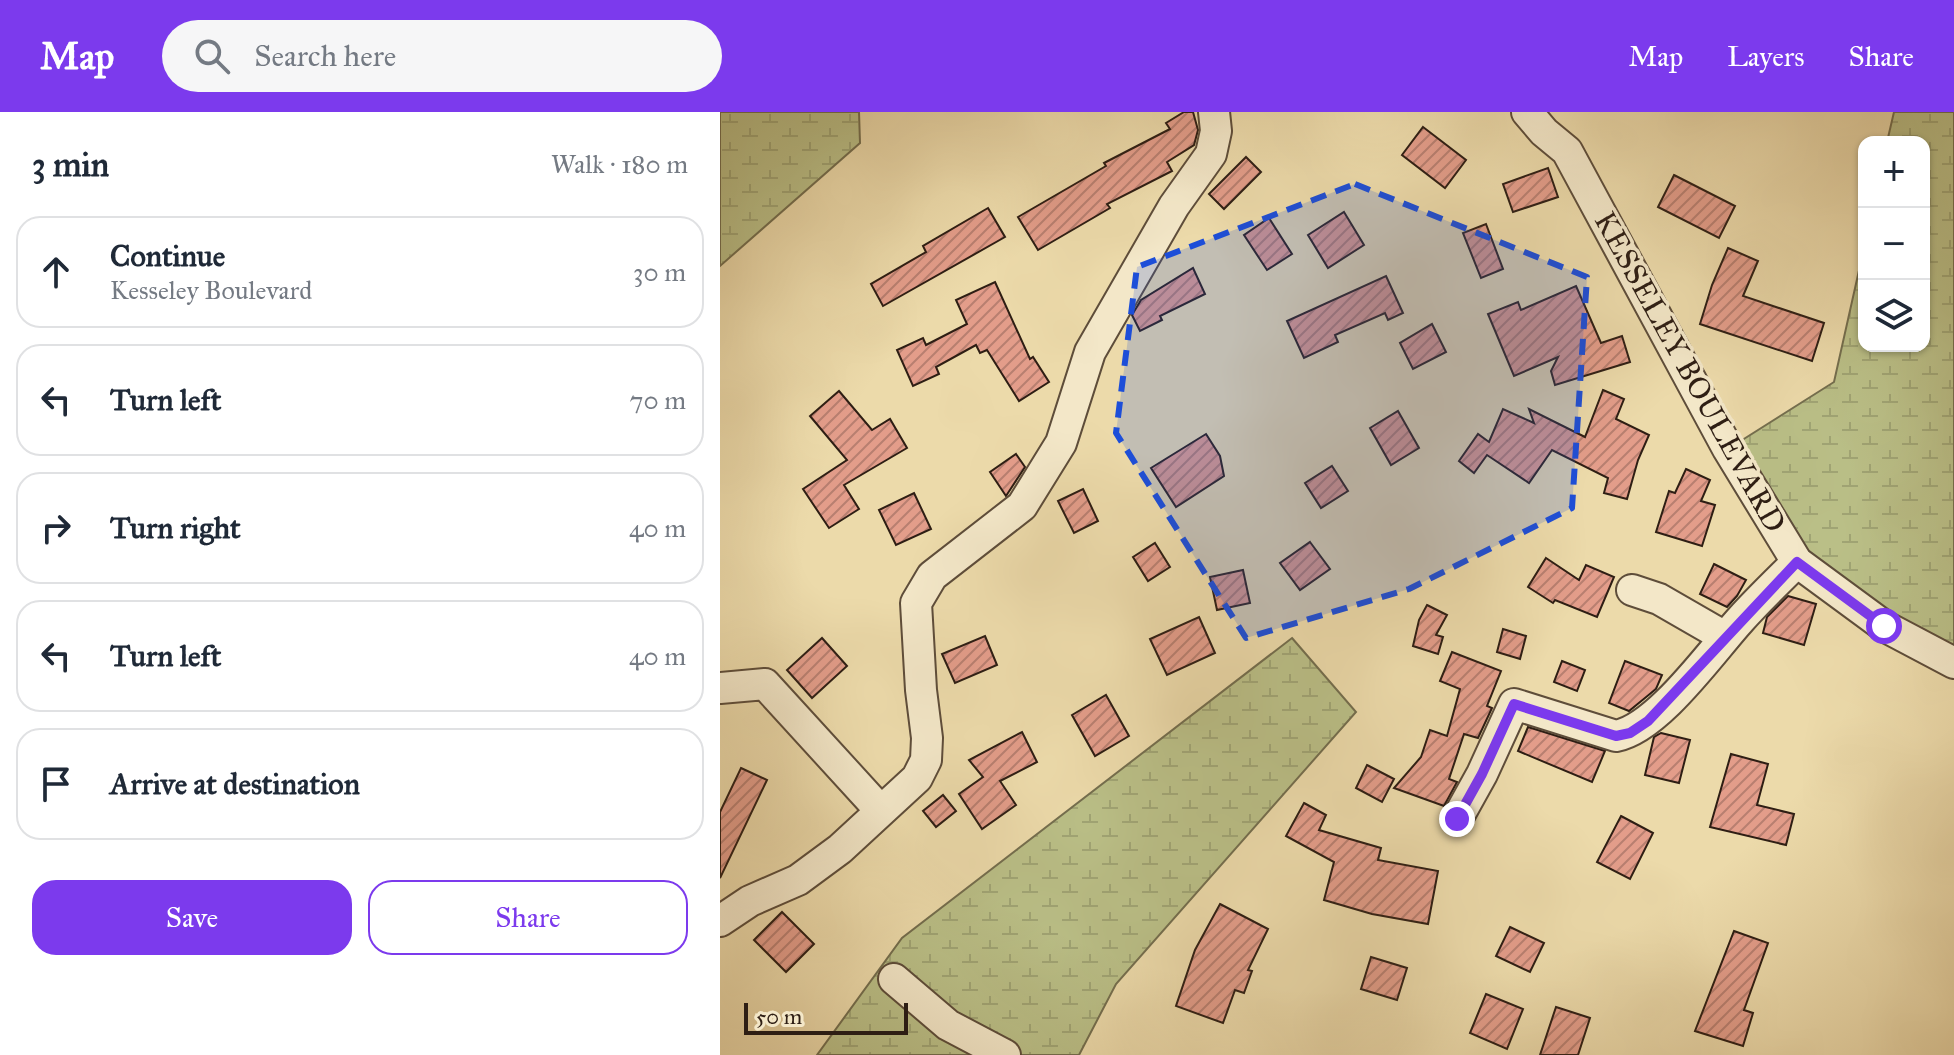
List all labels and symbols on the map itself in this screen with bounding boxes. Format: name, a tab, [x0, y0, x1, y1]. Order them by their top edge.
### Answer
street label: KESSELEY BOULEVARD	[1587, 205, 1793, 539]
route start	[1866, 608, 1902, 644]
route end	[1439, 801, 1475, 837]
scale bar	[744, 999, 908, 1035]

